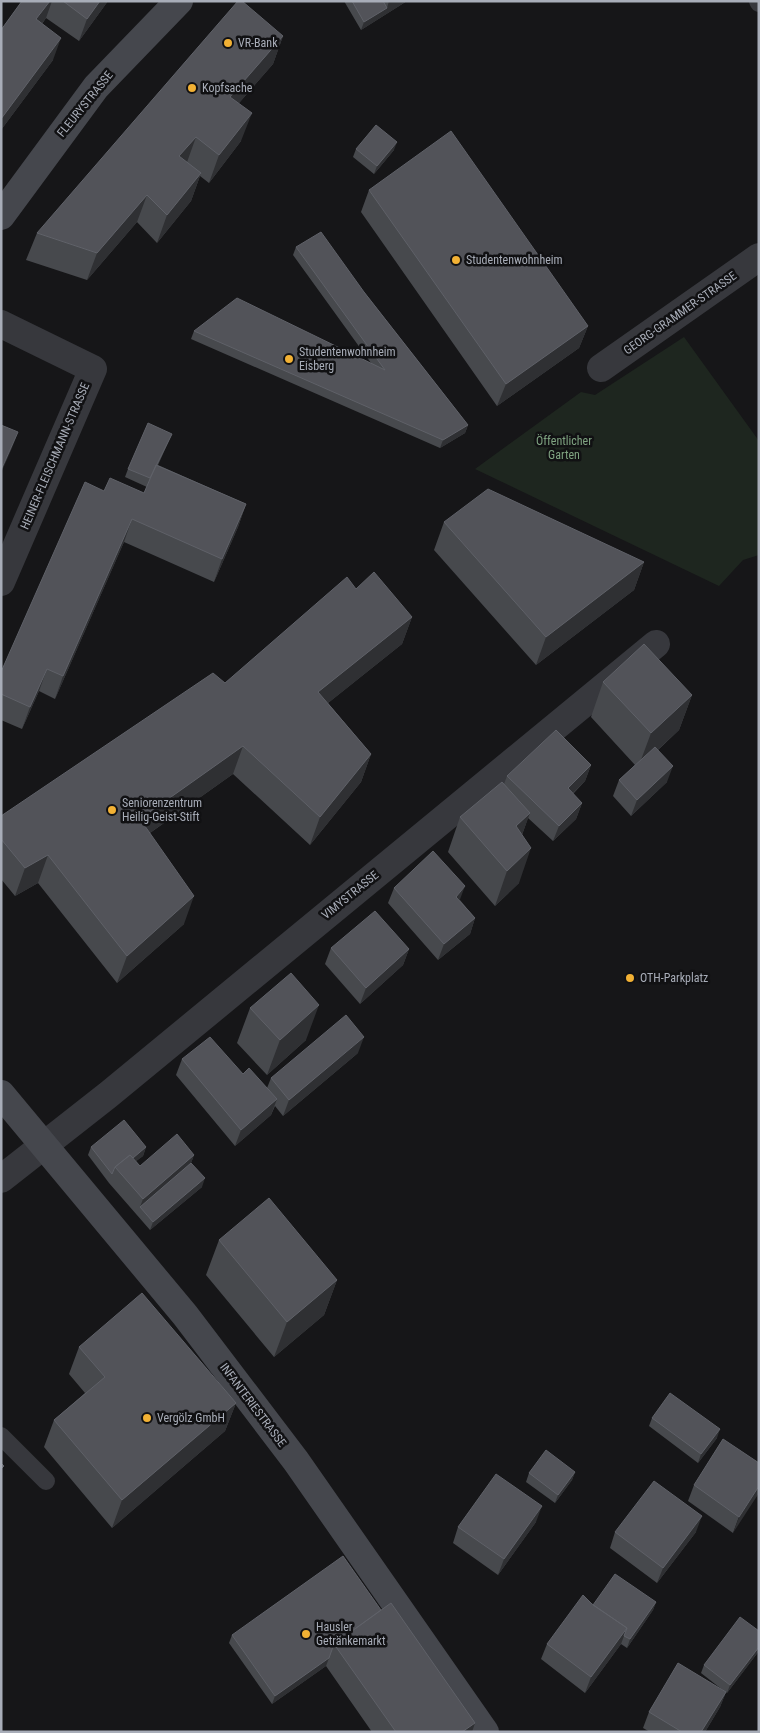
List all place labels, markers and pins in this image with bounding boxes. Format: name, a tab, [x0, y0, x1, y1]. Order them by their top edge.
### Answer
place label: VR-Bank	[238, 36, 278, 50]
marker: VR-Bank	[222, 37, 234, 49]
place label: Kopfsache	[202, 81, 253, 95]
marker: Kopfsache	[186, 82, 198, 94]
place label: Studentenwohnheim	[466, 253, 563, 267]
marker: Studentenwohnheim	[450, 254, 462, 266]
place label: Studentenwohnheim Eisberg	[299, 345, 396, 373]
marker: Studentenwohnheim Eisberg	[283, 353, 295, 365]
place label: Seniorenzentrum Heilig-Geist-Stift	[122, 796, 202, 824]
marker: Seniorenzentrum Heilig-Geist-Stift	[106, 804, 118, 816]
place label: OTH-Parkplatz	[640, 971, 708, 985]
marker: OTH-Parkplatz	[624, 972, 636, 984]
place label: Vergölz GmbH	[157, 1411, 225, 1425]
marker: Vergölz GmbH	[141, 1412, 153, 1424]
place label: Hausler Getränkemarkt	[316, 1620, 386, 1648]
marker: Hausler Getränkemarkt	[300, 1628, 312, 1640]

